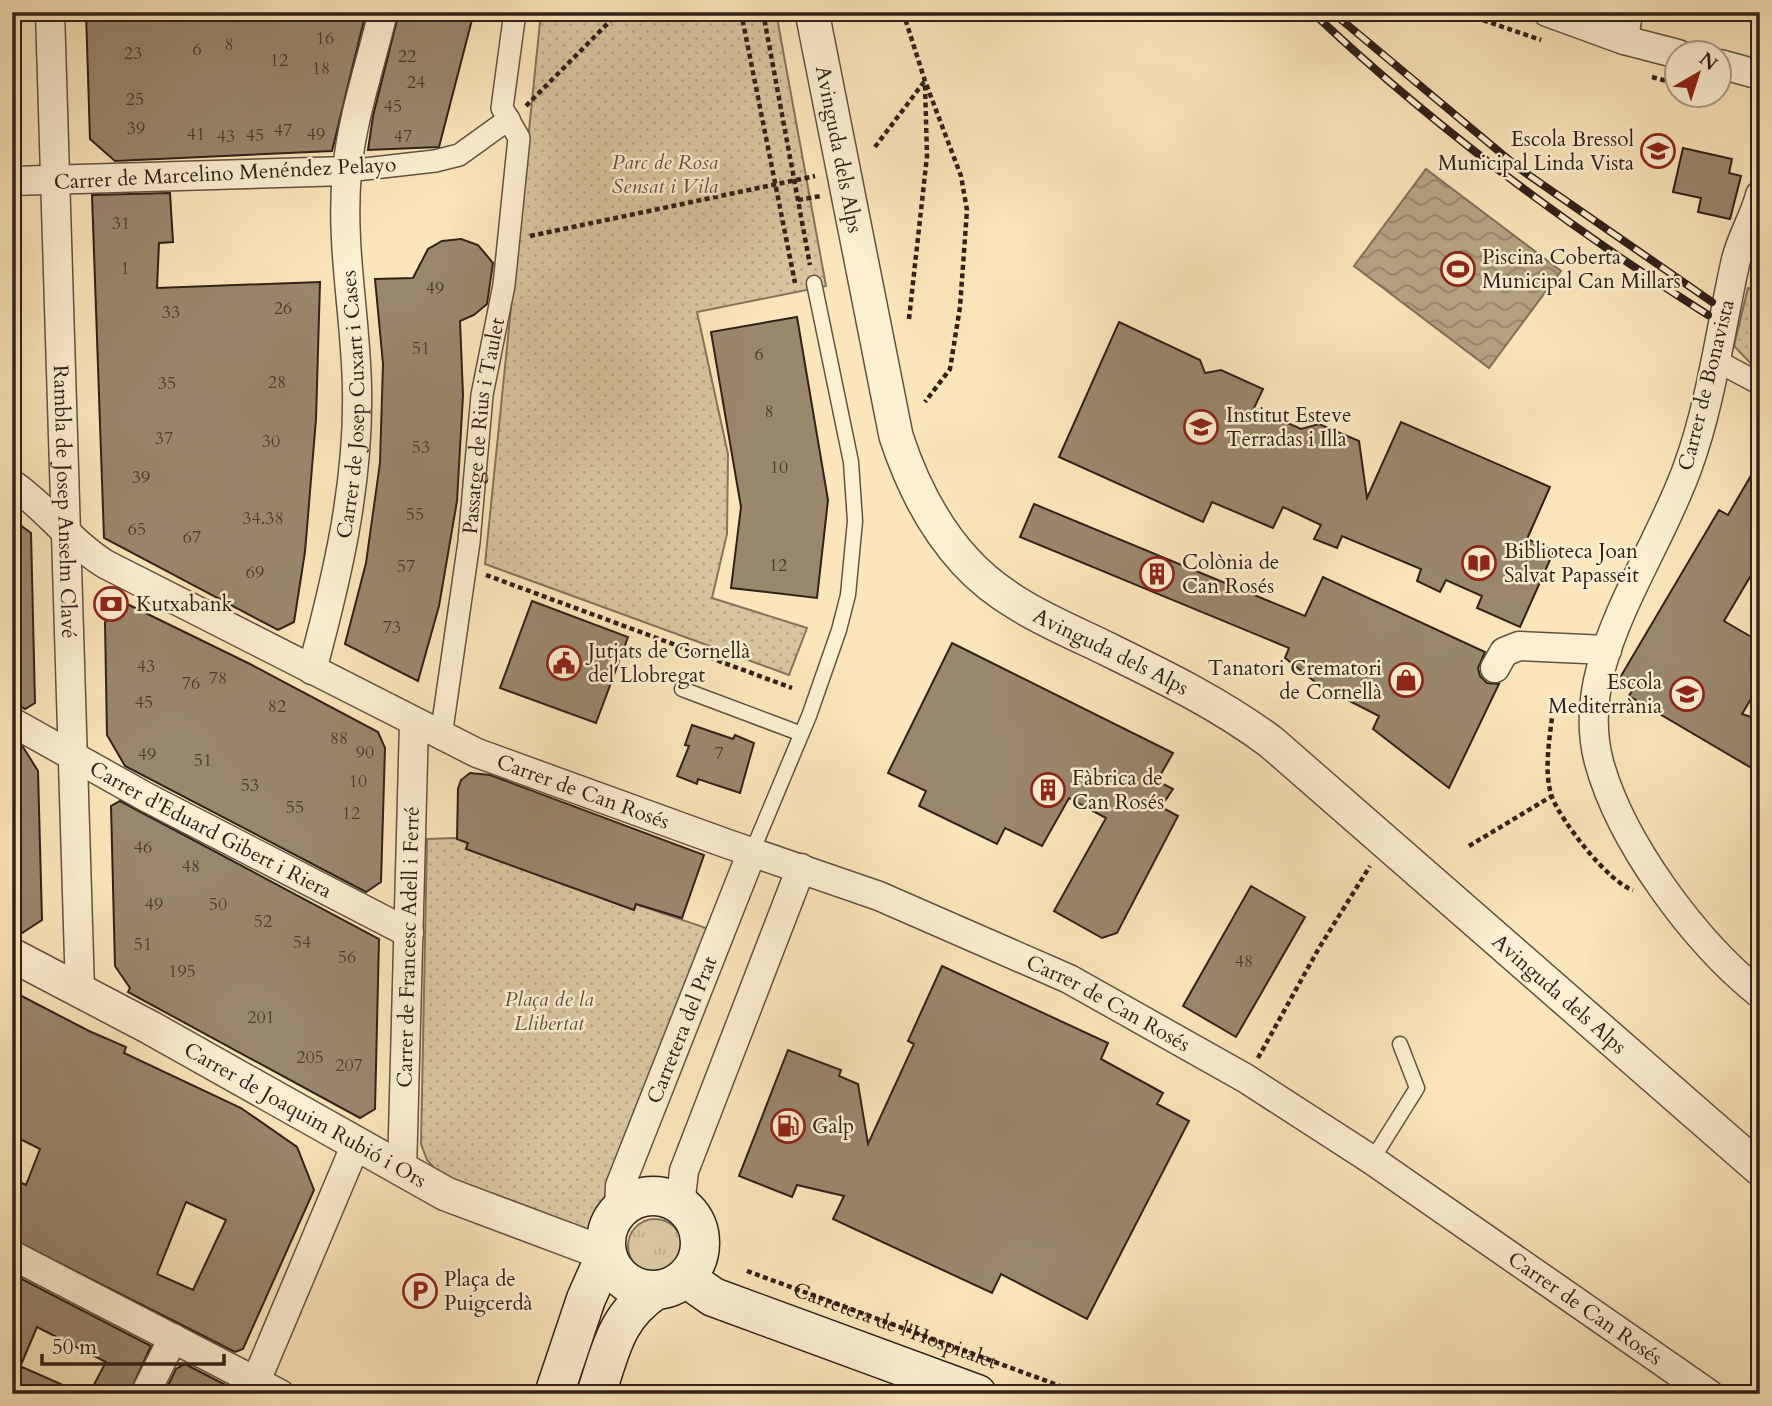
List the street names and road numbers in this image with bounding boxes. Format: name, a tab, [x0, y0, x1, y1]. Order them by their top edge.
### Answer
street label: Avinguda dels Alps	[808, 63, 869, 236]
street label: Carrer de Marcelino Menéndez Pelayo	[53, 150, 397, 197]
street label: Carrer de Josep Cuxart i Cases	[330, 269, 372, 541]
street label: Carrer de Bonavista	[1671, 296, 1742, 474]
street label: Passatge de Rius i Taulet	[456, 315, 512, 536]
street label: Rambla de Josep Anselm Clavé	[46, 364, 83, 639]
street label: Avinguda dels Alps	[1028, 601, 1194, 703]
street label: Carrer de Can Rosés	[492, 747, 673, 837]
street label: Carrer d'Eduard Gibert i Riera	[84, 754, 337, 906]
street label: Carrer de Francesc Adell i Ferré	[390, 806, 427, 1088]
street label: Avinguda dels Alps	[1486, 927, 1633, 1061]
street label: Carrer de Can Rosés	[1022, 948, 1195, 1059]
street label: Carretera del Prat	[640, 952, 725, 1108]
street label: Carrer de Joaquim Rubió i Ors	[178, 1035, 432, 1195]
street label: Carrer de Can Rosés	[1502, 1245, 1668, 1372]
street label: Carretera de l'Hospitalet	[789, 1275, 1002, 1377]

